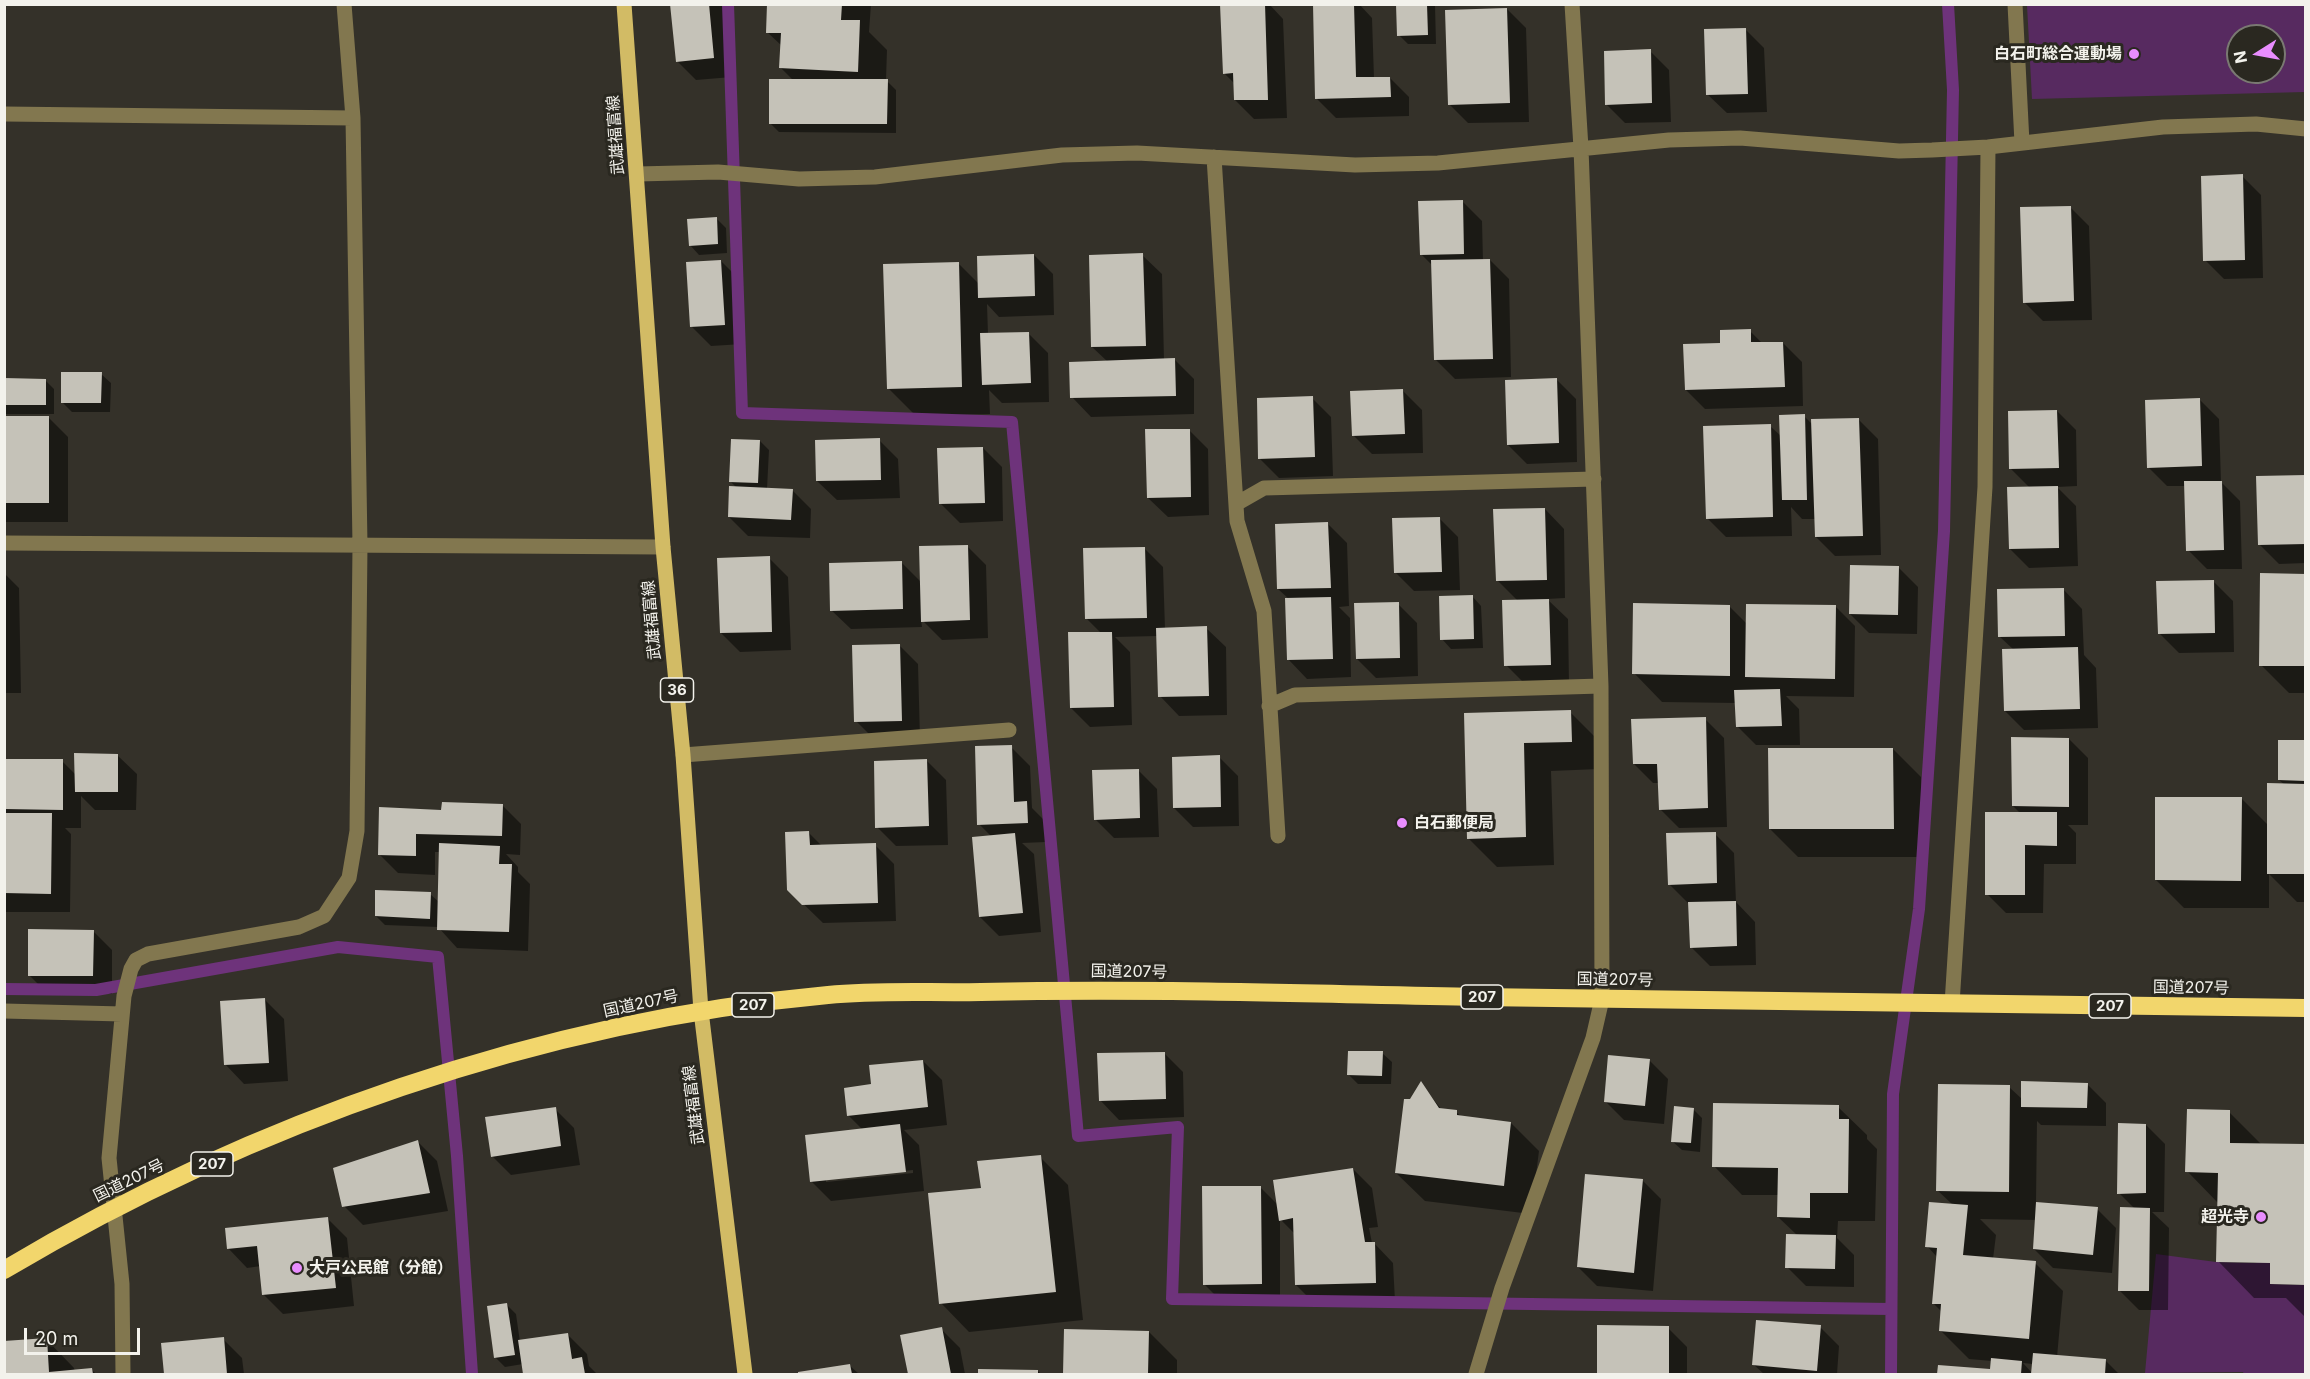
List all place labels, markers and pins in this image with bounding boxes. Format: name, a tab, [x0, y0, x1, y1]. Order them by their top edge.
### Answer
place label: 白石町総合運動場	[1994, 44, 2122, 64]
marker: 白石町総合運動場	[2127, 47, 2141, 61]
place label: 白石郵便局	[1414, 813, 1494, 833]
marker: 白石郵便局	[1395, 816, 1409, 830]
place label: 超光寺	[2201, 1207, 2249, 1227]
marker: 超光寺	[2254, 1210, 2268, 1224]
place label: 大戸公民館（分館）	[309, 1258, 453, 1278]
marker: 大戸公民館（分館）	[290, 1261, 304, 1275]

